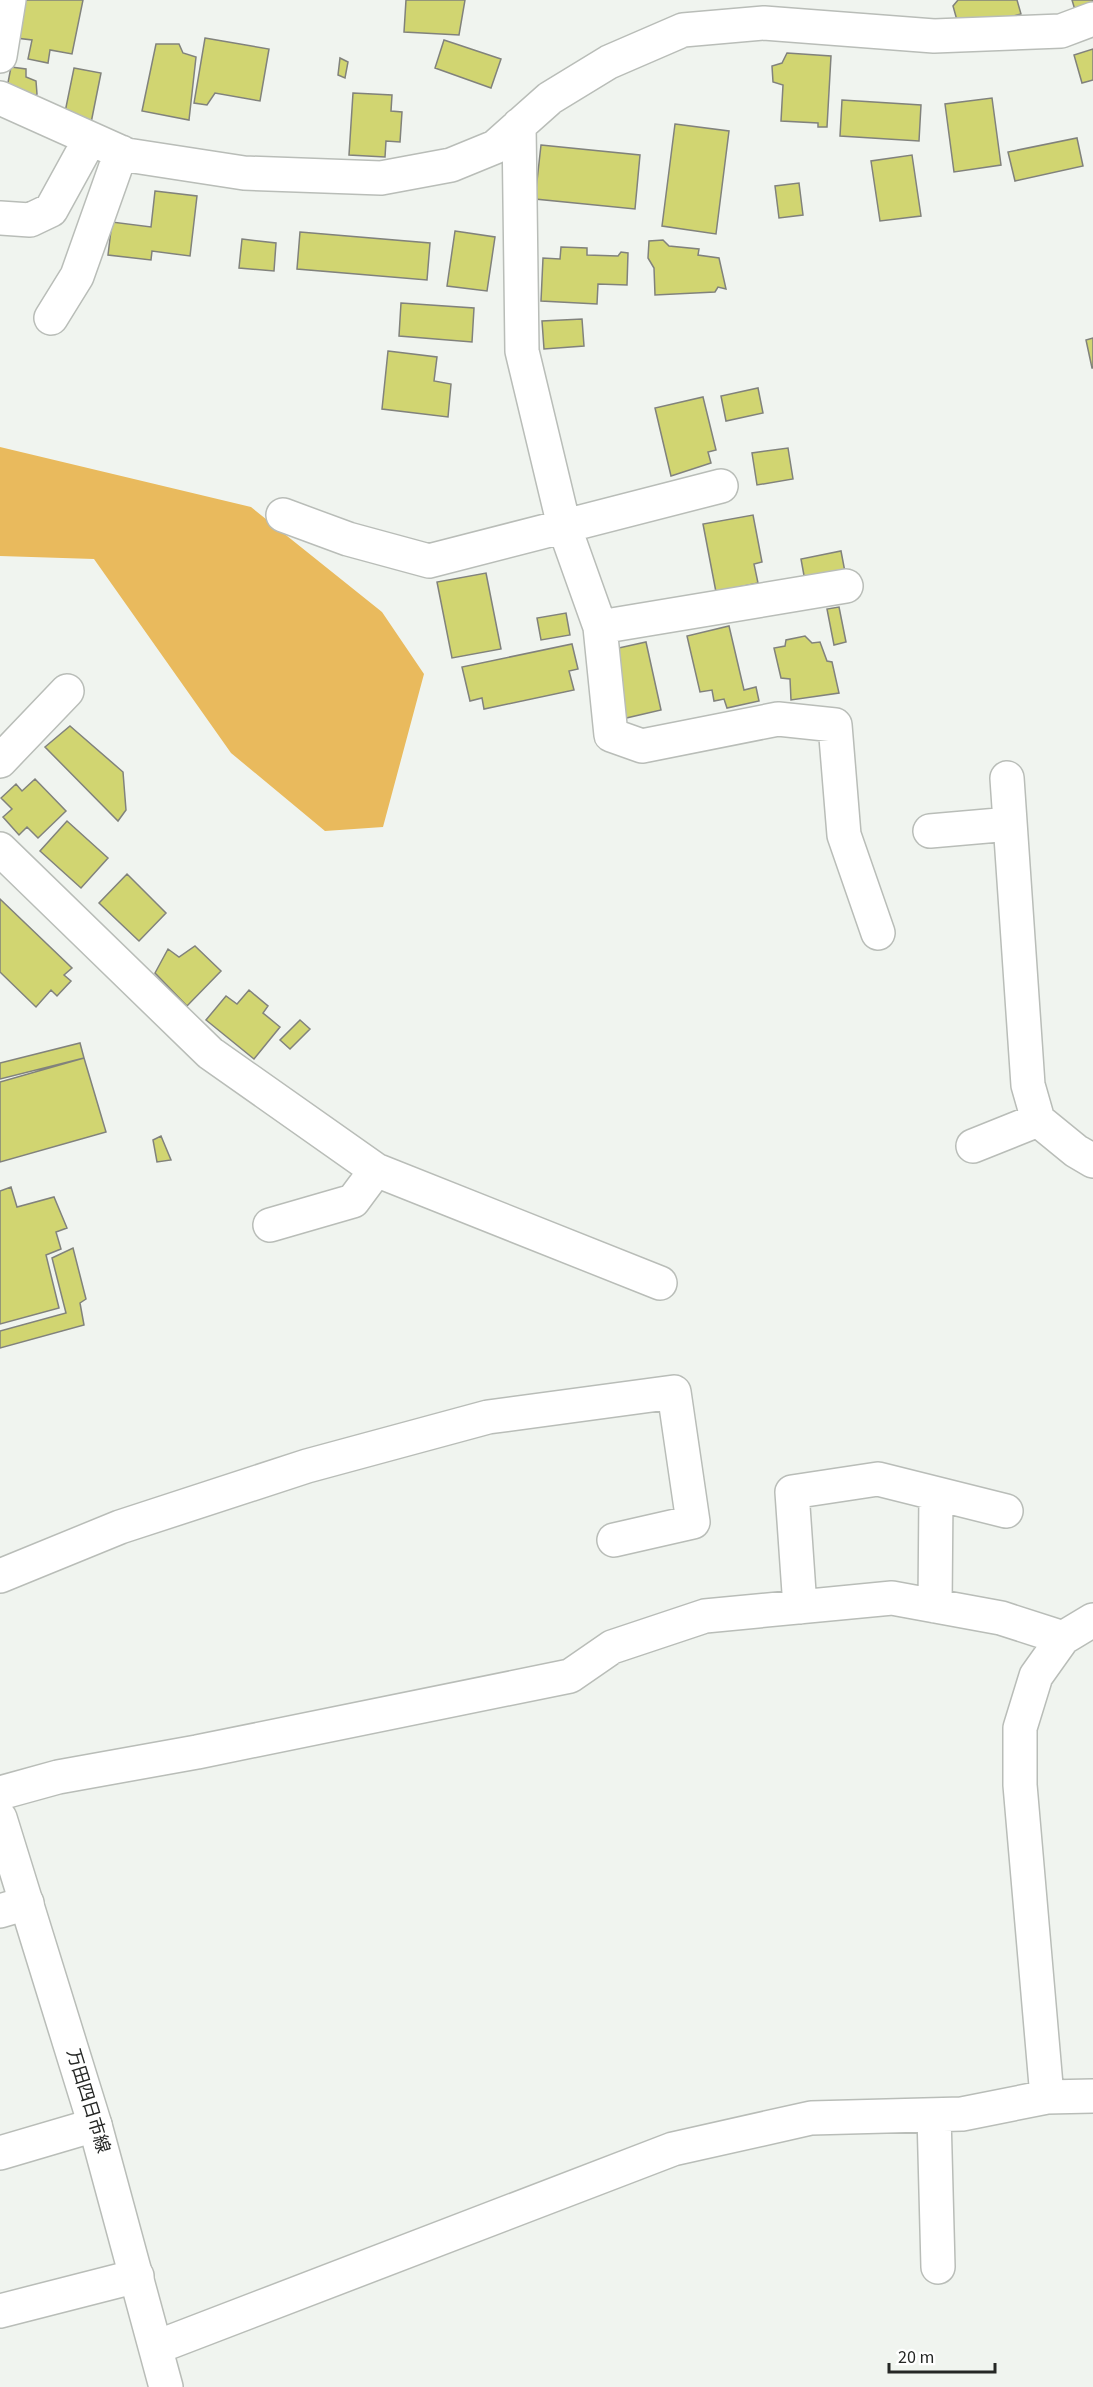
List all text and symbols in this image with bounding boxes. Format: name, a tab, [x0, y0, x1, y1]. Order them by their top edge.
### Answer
street label: 万田四日市線	[60, 2046, 116, 2156]
scale bar	[889, 2336, 996, 2374]
text: 20 m	[898, 2345, 934, 2370]

